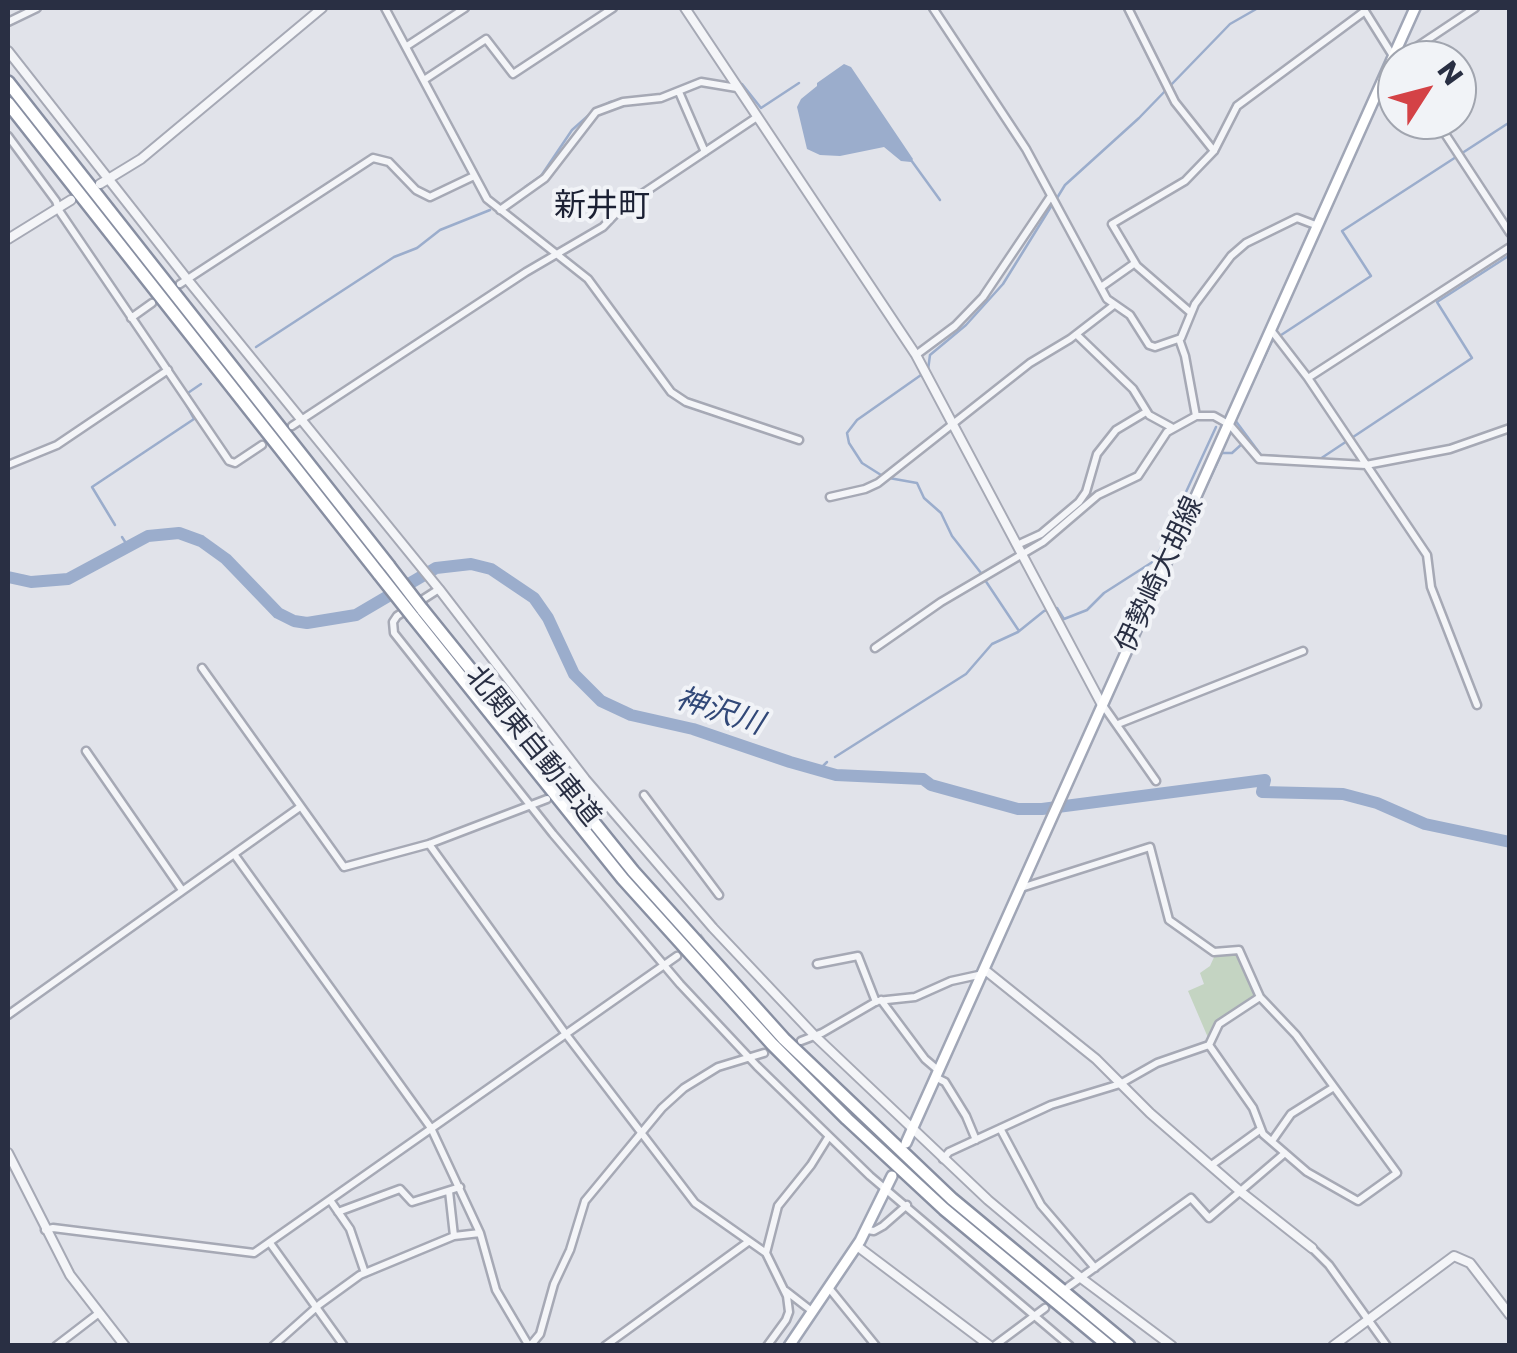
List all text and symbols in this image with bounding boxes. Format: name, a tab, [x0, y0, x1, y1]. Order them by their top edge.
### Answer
north arrow	[1377, 40, 1477, 140]
text: N	[1428, 53, 1472, 93]
district label: 新井町	[554, 189, 650, 227]
street label: 伊勢崎大胡線	[1110, 492, 1212, 658]
street label: 北関東自動車道	[457, 660, 607, 834]
water label: 神沢川	[671, 682, 767, 744]

